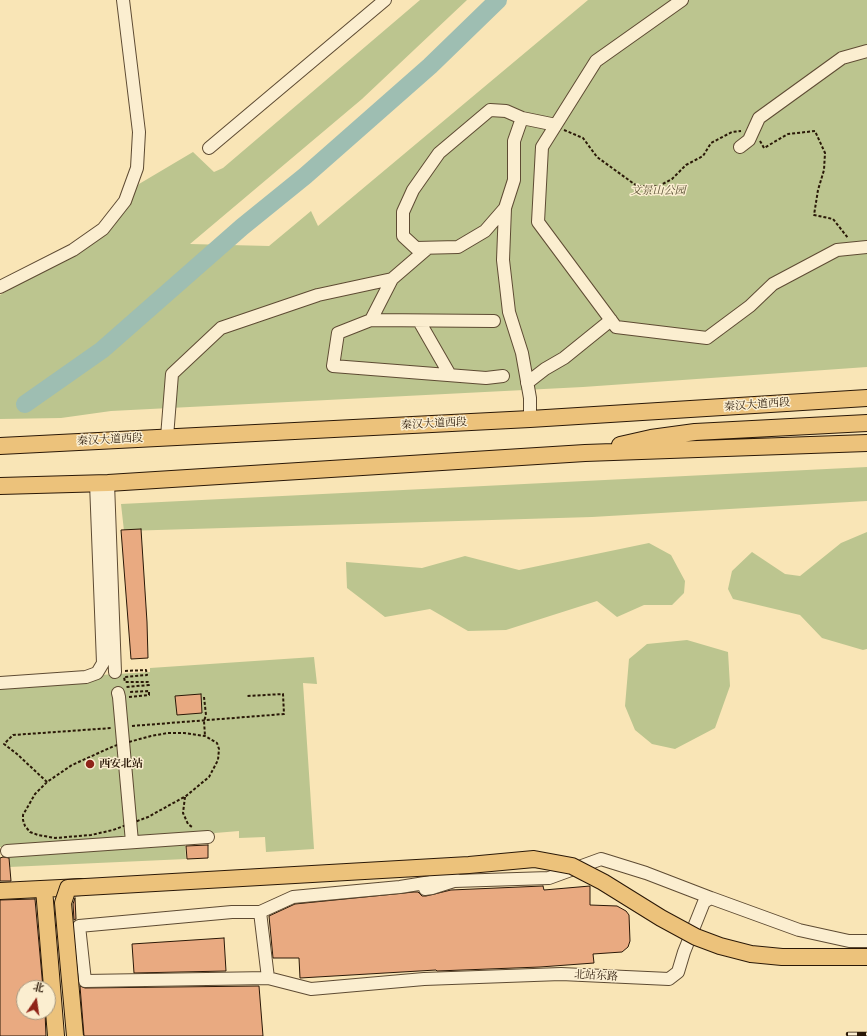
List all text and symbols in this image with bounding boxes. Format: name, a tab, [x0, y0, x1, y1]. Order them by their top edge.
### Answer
park label: 文景山公园	[631, 184, 685, 198]
street label: 秦汉大道西段	[724, 396, 790, 414]
street label: 秦汉大道西段	[401, 416, 467, 432]
street label: 秦汉大道西段	[77, 432, 143, 448]
place label: 西安北站	[99, 757, 143, 771]
marker: 西安北站	[84, 758, 96, 770]
street label: 北站东路	[574, 968, 618, 984]
north arrow	[16, 980, 56, 1020]
text: 北	[32, 982, 45, 995]

